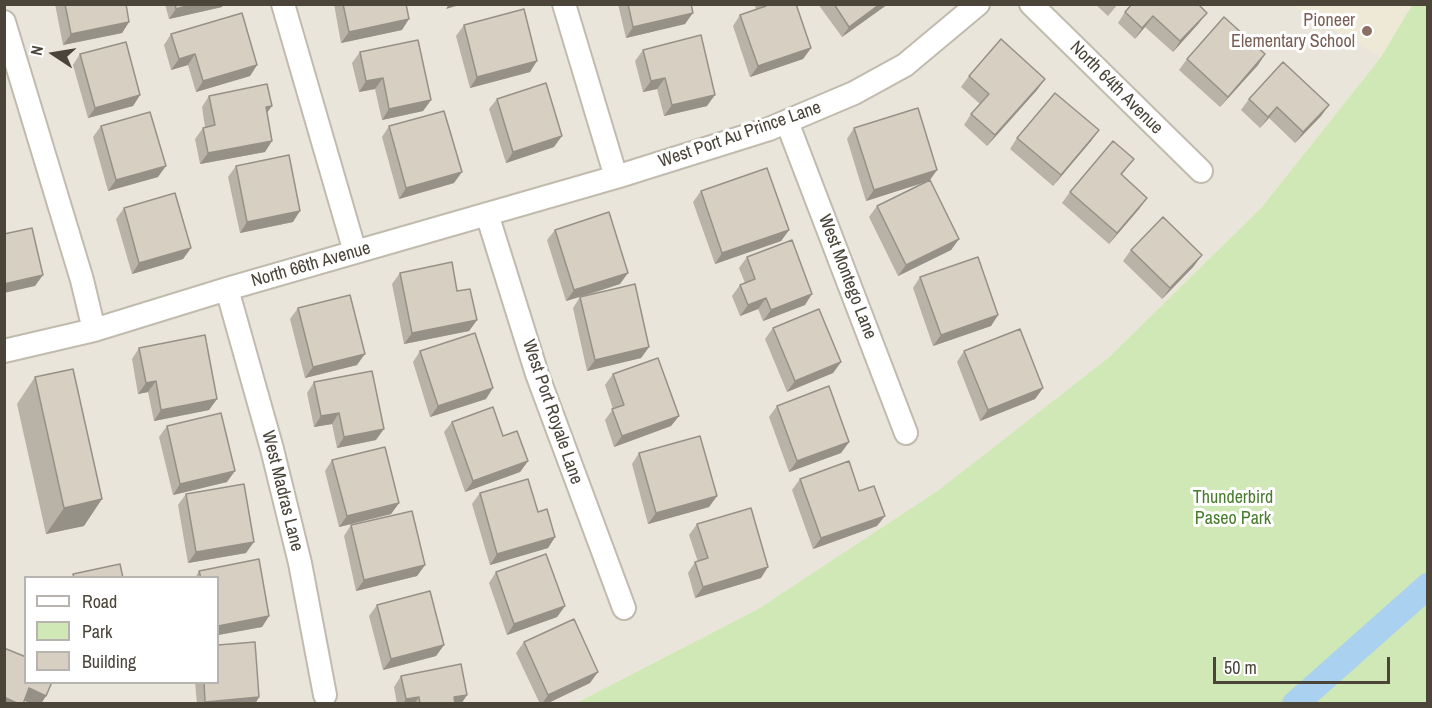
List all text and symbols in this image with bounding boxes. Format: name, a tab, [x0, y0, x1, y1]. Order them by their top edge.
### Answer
place label: Pioneer Elementary School	[1231, 10, 1355, 52]
north arrow	[24, 24, 84, 84]
marker: Pioneer Elementary School	[1360, 24, 1374, 38]
street label: North 64th Avenue	[1065, 37, 1167, 139]
text: N	[25, 43, 48, 57]
street label: West Port Au Prince Lane	[656, 97, 824, 173]
street label: West Montego Lane	[813, 212, 881, 342]
street label: North 66th Avenue	[249, 238, 373, 292]
street label: West Port Royale Lane	[517, 337, 587, 487]
street label: West Madras Lane	[257, 428, 307, 554]
park label: Thunderbird Paseo Park	[1193, 487, 1273, 530]
legend	[24, 576, 219, 684]
text: Road	[82, 589, 117, 614]
text: Park	[82, 619, 112, 644]
scale bar	[1216, 645, 1393, 683]
text: Building	[82, 649, 136, 674]
text: 50 m	[1224, 655, 1257, 680]

